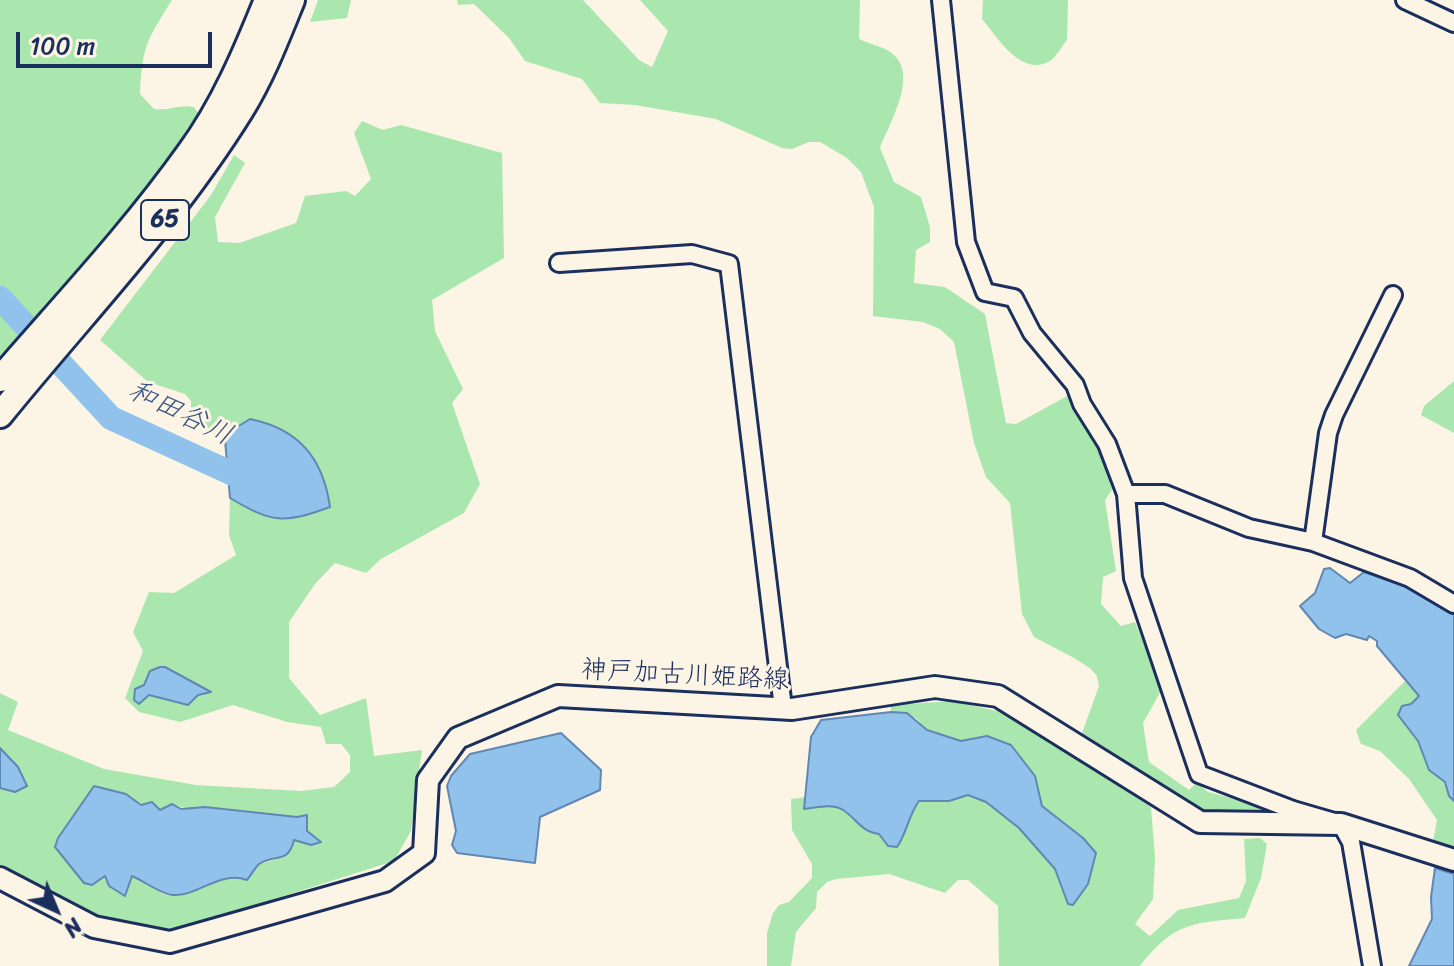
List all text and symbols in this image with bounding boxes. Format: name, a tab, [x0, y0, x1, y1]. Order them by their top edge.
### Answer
scale bar	[20, 16, 216, 66]
text: 100 m	[30, 25, 95, 67]
road number: 65	[141, 200, 189, 240]
water label: 和田谷川	[122, 374, 238, 454]
street label: 神戸加古川姫路線	[580, 655, 790, 697]
north arrow	[16, 870, 96, 950]
text: N	[54, 908, 92, 947]

